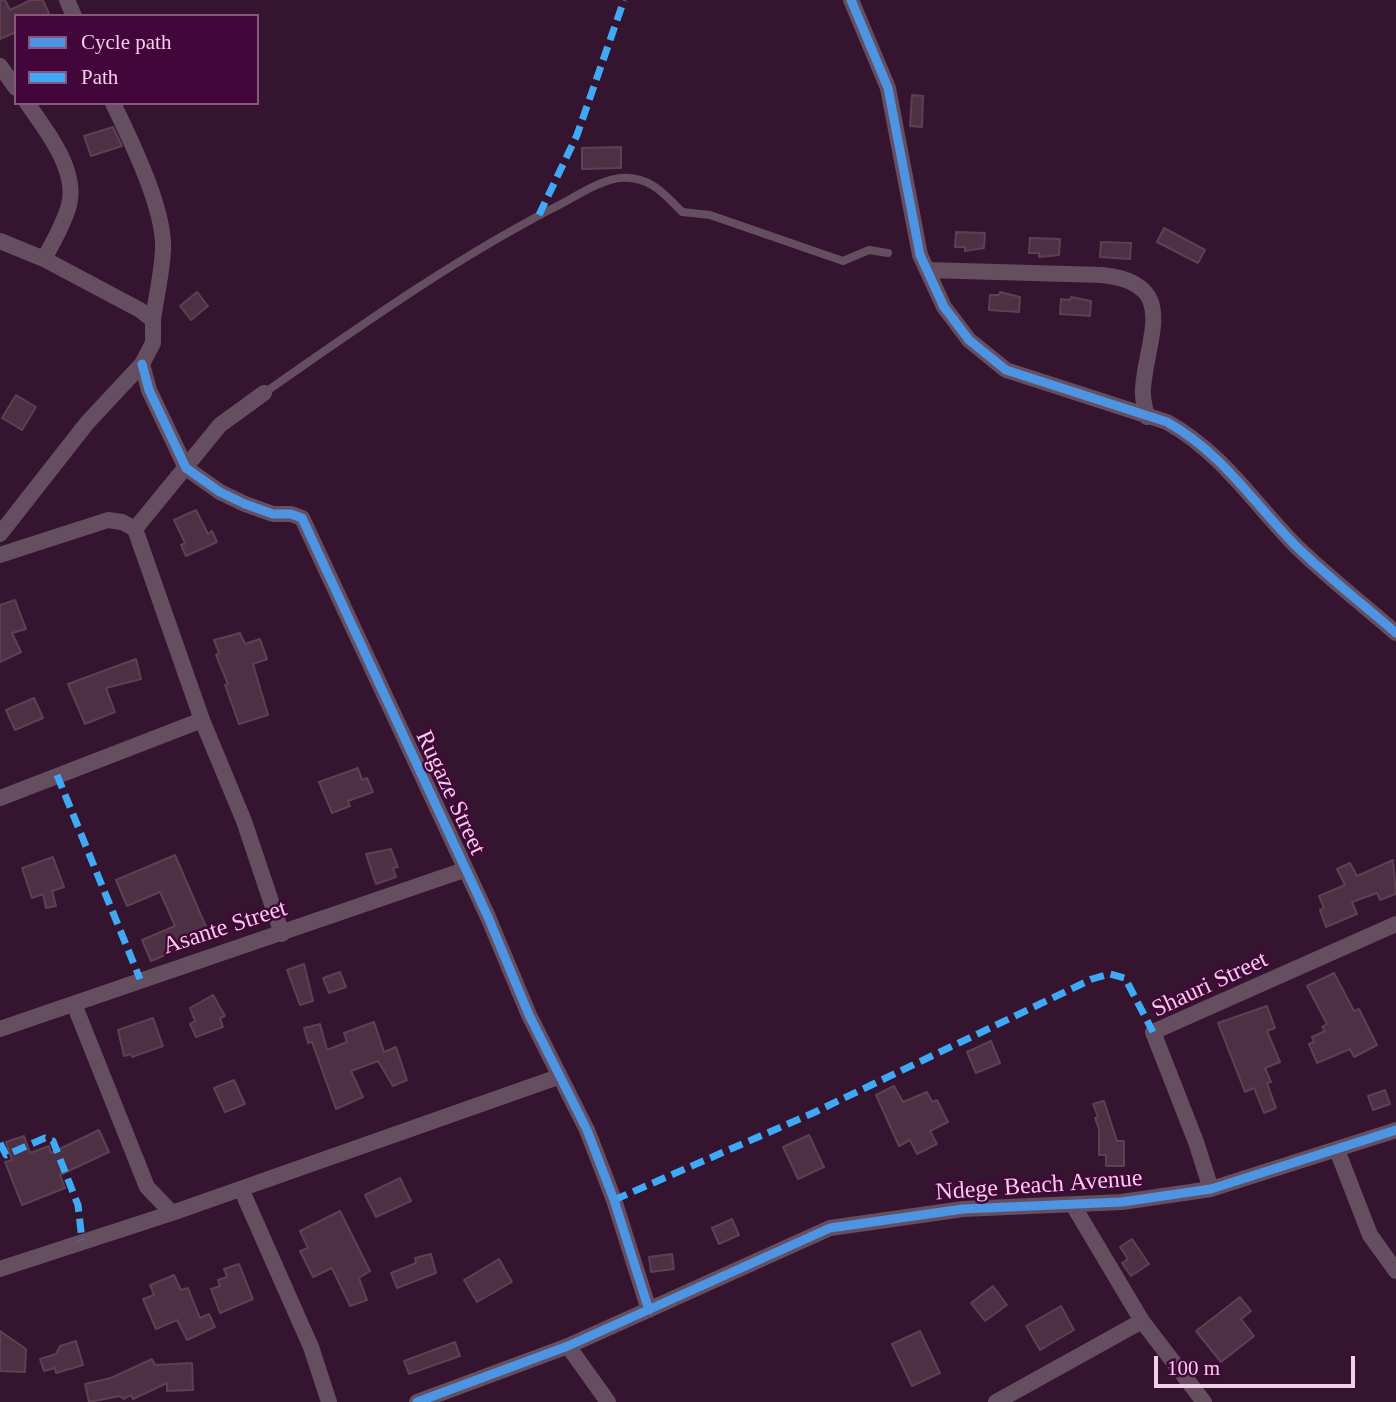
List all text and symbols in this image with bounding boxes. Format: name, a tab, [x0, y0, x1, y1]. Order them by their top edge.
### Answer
legend	[14, 14, 259, 105]
text: Cycle path	[81, 30, 171, 54]
text: Path	[81, 65, 118, 89]
street label: Rugaze Street	[409, 726, 491, 860]
street label: Asante Street	[159, 894, 291, 962]
street label: Shauri Street	[1147, 946, 1273, 1024]
street label: Ndege Beach Avenue	[935, 1164, 1143, 1208]
scale bar	[1158, 1342, 1359, 1386]
text: 100 m	[1167, 1356, 1220, 1380]

